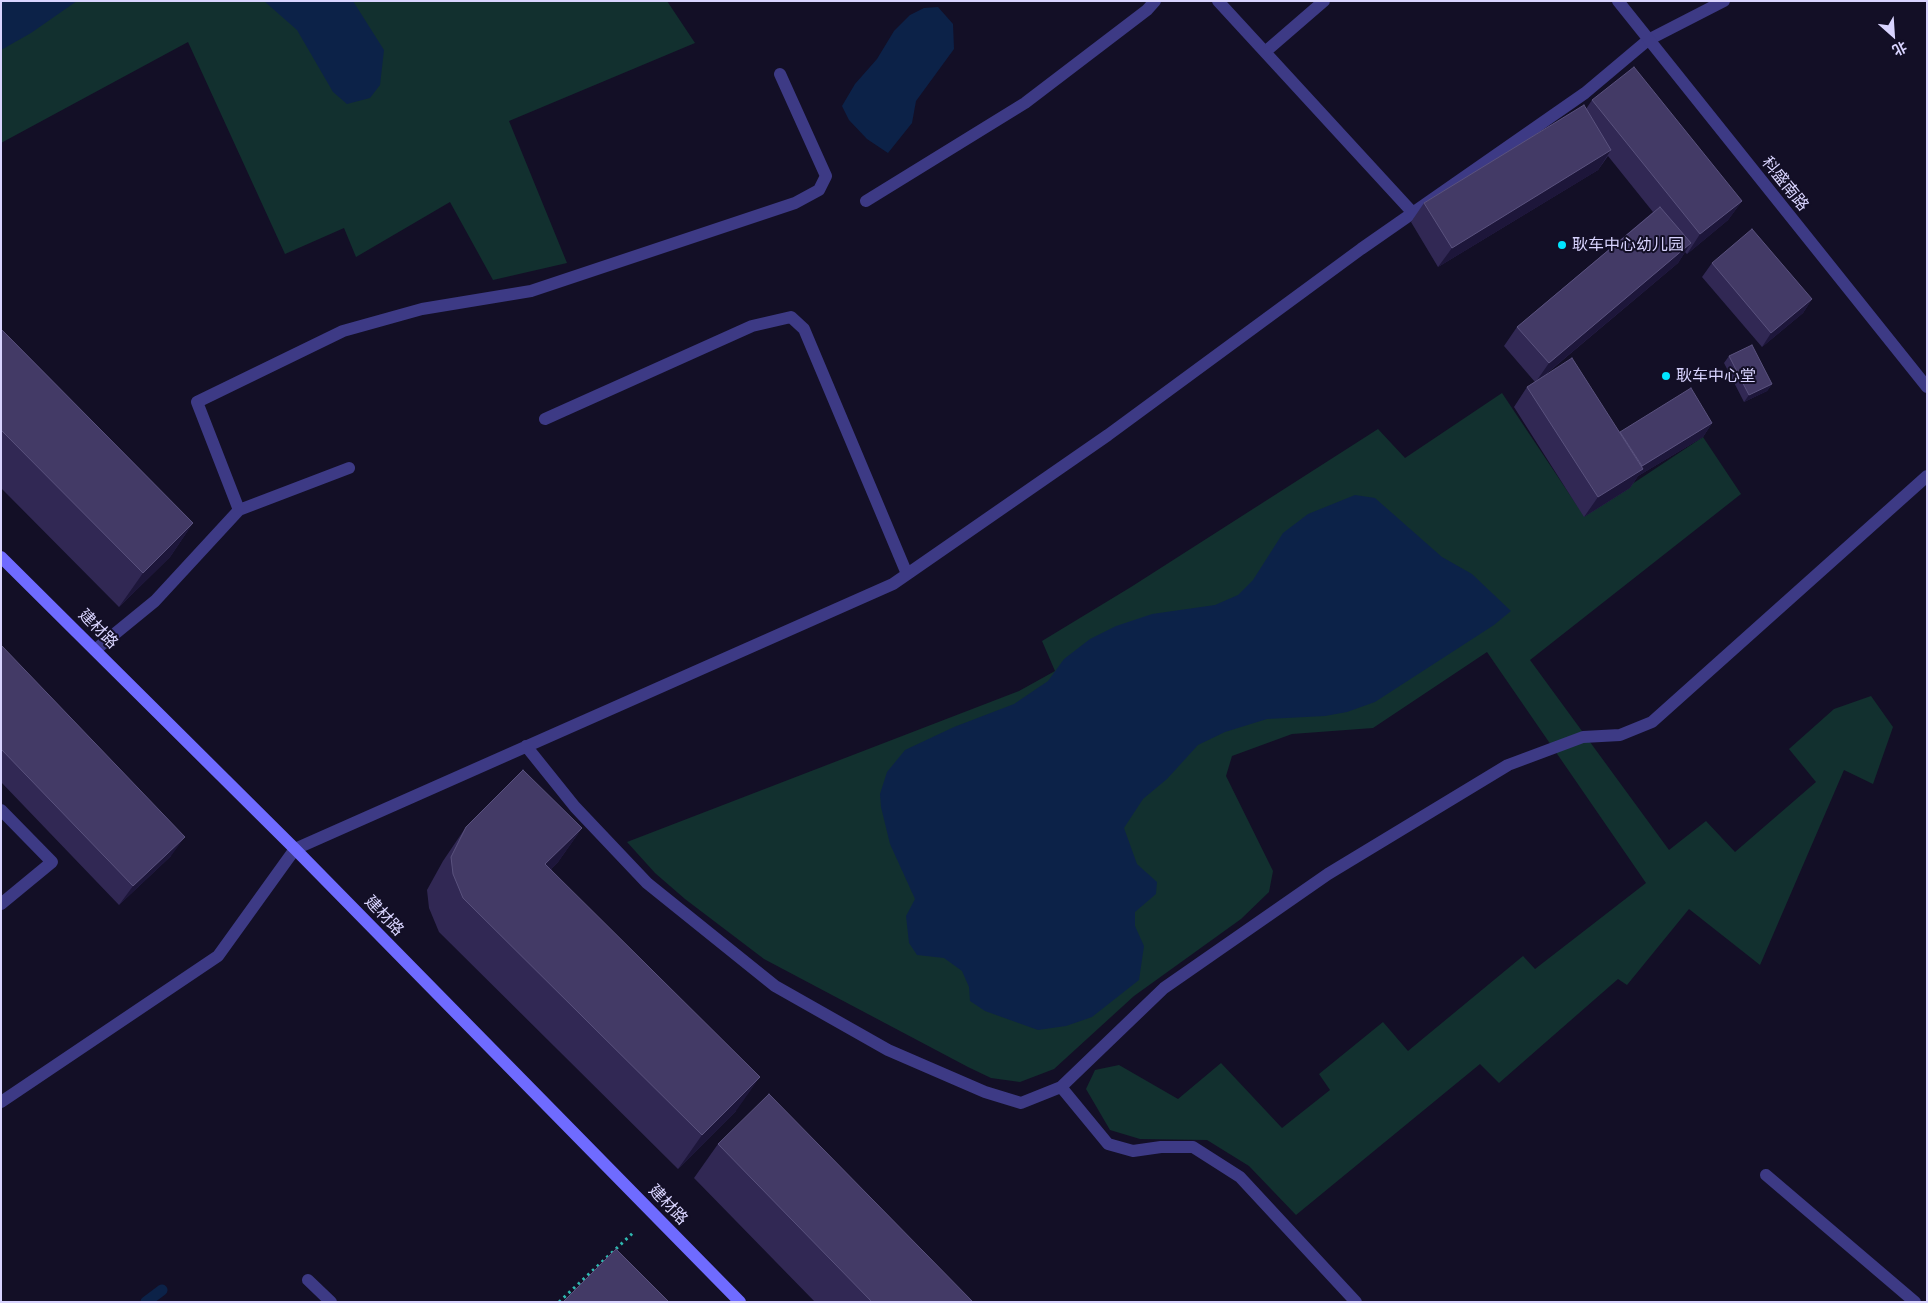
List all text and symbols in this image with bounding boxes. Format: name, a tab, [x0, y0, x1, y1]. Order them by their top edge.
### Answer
north arrow	[1868, 10, 1918, 60]
text: 北	[1889, 37, 1910, 60]
street label: 科盛南路	[1757, 153, 1813, 215]
place label: 耿车中心幼儿园	[1572, 235, 1684, 255]
marker: 耿车中心幼儿园	[1556, 239, 1568, 251]
place label: 耿车中心堂	[1676, 366, 1756, 386]
marker: 耿车中心堂	[1660, 370, 1672, 382]
street label: 建材路	[74, 605, 122, 653]
street label: 建材路	[360, 892, 408, 940]
street label: 建材路	[644, 1181, 692, 1229]

